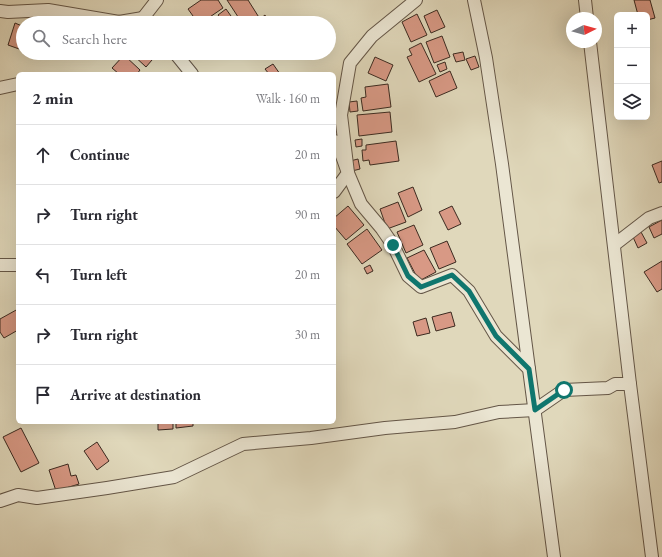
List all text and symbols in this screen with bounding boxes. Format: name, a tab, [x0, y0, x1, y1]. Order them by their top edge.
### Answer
north arrow	[566, 12, 602, 48]
map controls	[614, 12, 650, 120]
button: +	[614, 12, 650, 48]
search box	[16, 16, 336, 60]
icon: search	[30, 27, 52, 49]
text: Search here	[62, 29, 127, 48]
button: −	[614, 48, 650, 84]
button: layers	[614, 84, 650, 120]
text: 2 min	[32, 87, 73, 109]
text: Walk · 160 m	[256, 90, 320, 107]
icon: ahead	[32, 144, 54, 166]
text: Continue	[70, 145, 130, 164]
text: 20 m	[295, 146, 320, 163]
icon: right	[32, 204, 54, 226]
text: Turn right	[70, 205, 138, 224]
text: 90 m	[295, 206, 320, 223]
route end	[384, 236, 402, 254]
icon: left	[32, 264, 54, 286]
text: Turn left	[70, 265, 127, 284]
text: 20 m	[295, 266, 320, 283]
icon: right	[32, 324, 54, 346]
text: Turn right	[70, 325, 138, 344]
text: 30 m	[295, 326, 320, 343]
route start	[555, 381, 573, 399]
icon: arrive	[32, 384, 54, 406]
text: Arrive at destination	[70, 385, 201, 404]

